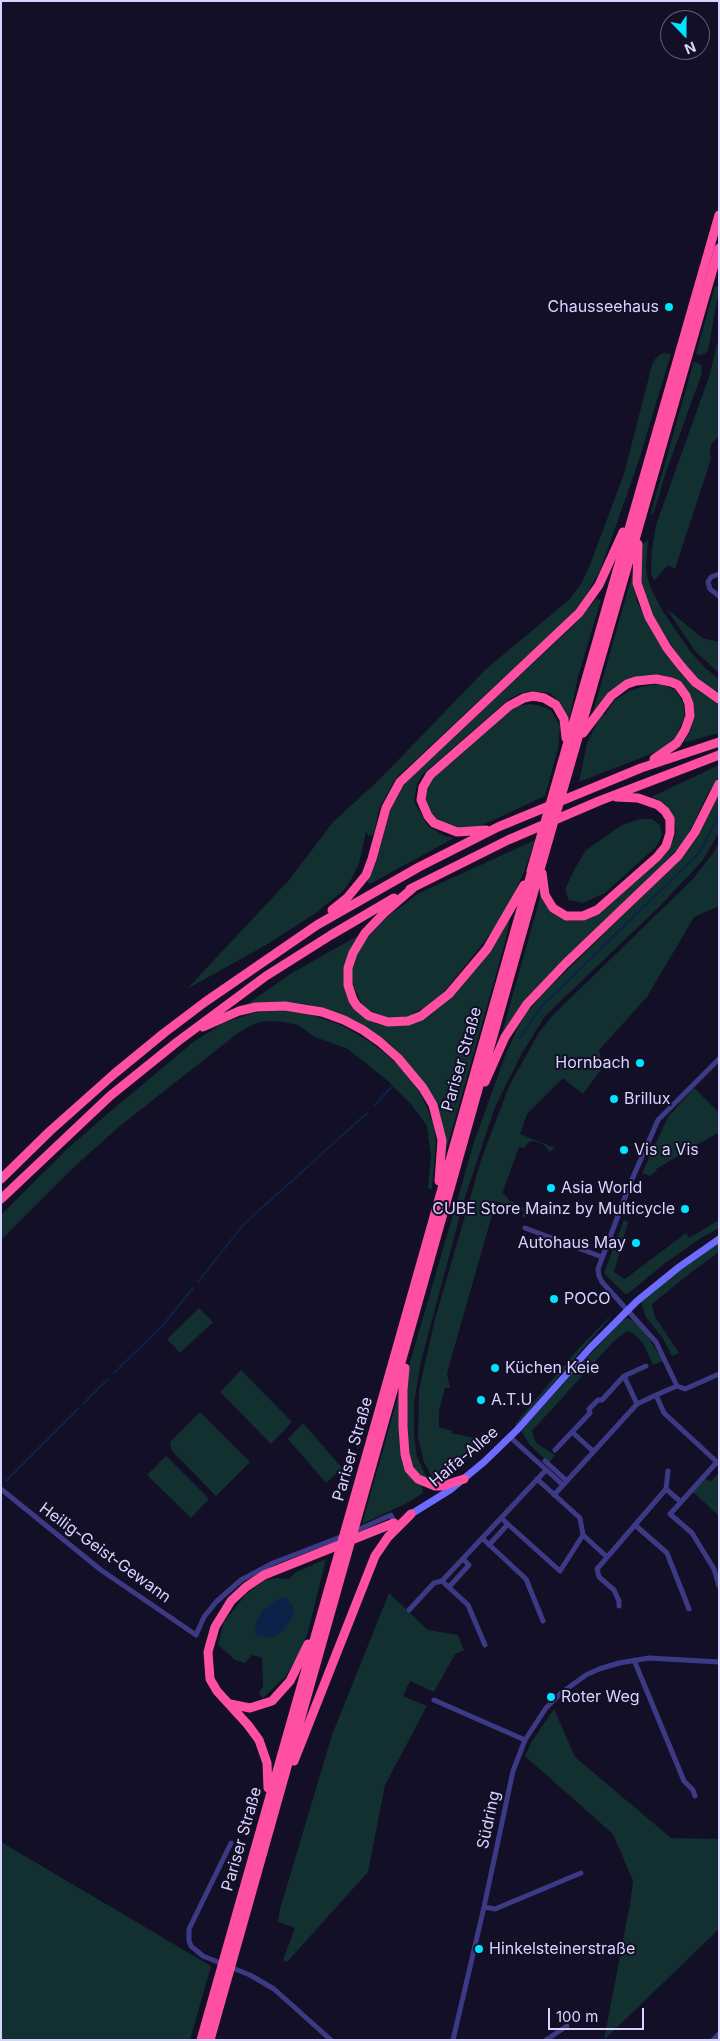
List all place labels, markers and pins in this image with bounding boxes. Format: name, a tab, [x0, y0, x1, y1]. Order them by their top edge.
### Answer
place label: Chausseehaus	[548, 297, 659, 317]
marker: Chausseehaus	[663, 301, 675, 313]
place label: Hornbach	[555, 1053, 630, 1073]
marker: Hornbach	[634, 1057, 646, 1069]
place label: Brillux	[624, 1089, 671, 1109]
marker: Brillux	[608, 1093, 620, 1105]
place label: Vis a Vis	[634, 1140, 699, 1160]
marker: Vis a Vis	[618, 1144, 630, 1156]
place label: Asia World	[561, 1178, 642, 1198]
marker: Asia World	[545, 1182, 557, 1194]
place label: CUBE Store Mainz by Multicycle	[432, 1199, 675, 1219]
marker: CUBE Store Mainz by Multicycle	[679, 1203, 691, 1215]
place label: Autohaus May	[518, 1233, 626, 1253]
marker: Autohaus May	[630, 1237, 642, 1249]
place label: POCO	[564, 1289, 610, 1309]
marker: POCO	[548, 1293, 560, 1305]
place label: Küchen Keie	[505, 1358, 599, 1378]
marker: Küchen Keie	[489, 1362, 501, 1374]
place label: A.T.U	[491, 1390, 532, 1410]
marker: A.T.U	[475, 1394, 487, 1406]
place label: Roter Weg	[561, 1687, 640, 1707]
marker: Roter Weg	[545, 1691, 557, 1703]
place label: Hinkelsteinerstraße	[489, 1939, 635, 1959]
marker: Hinkelsteinerstraße	[473, 1943, 485, 1955]

